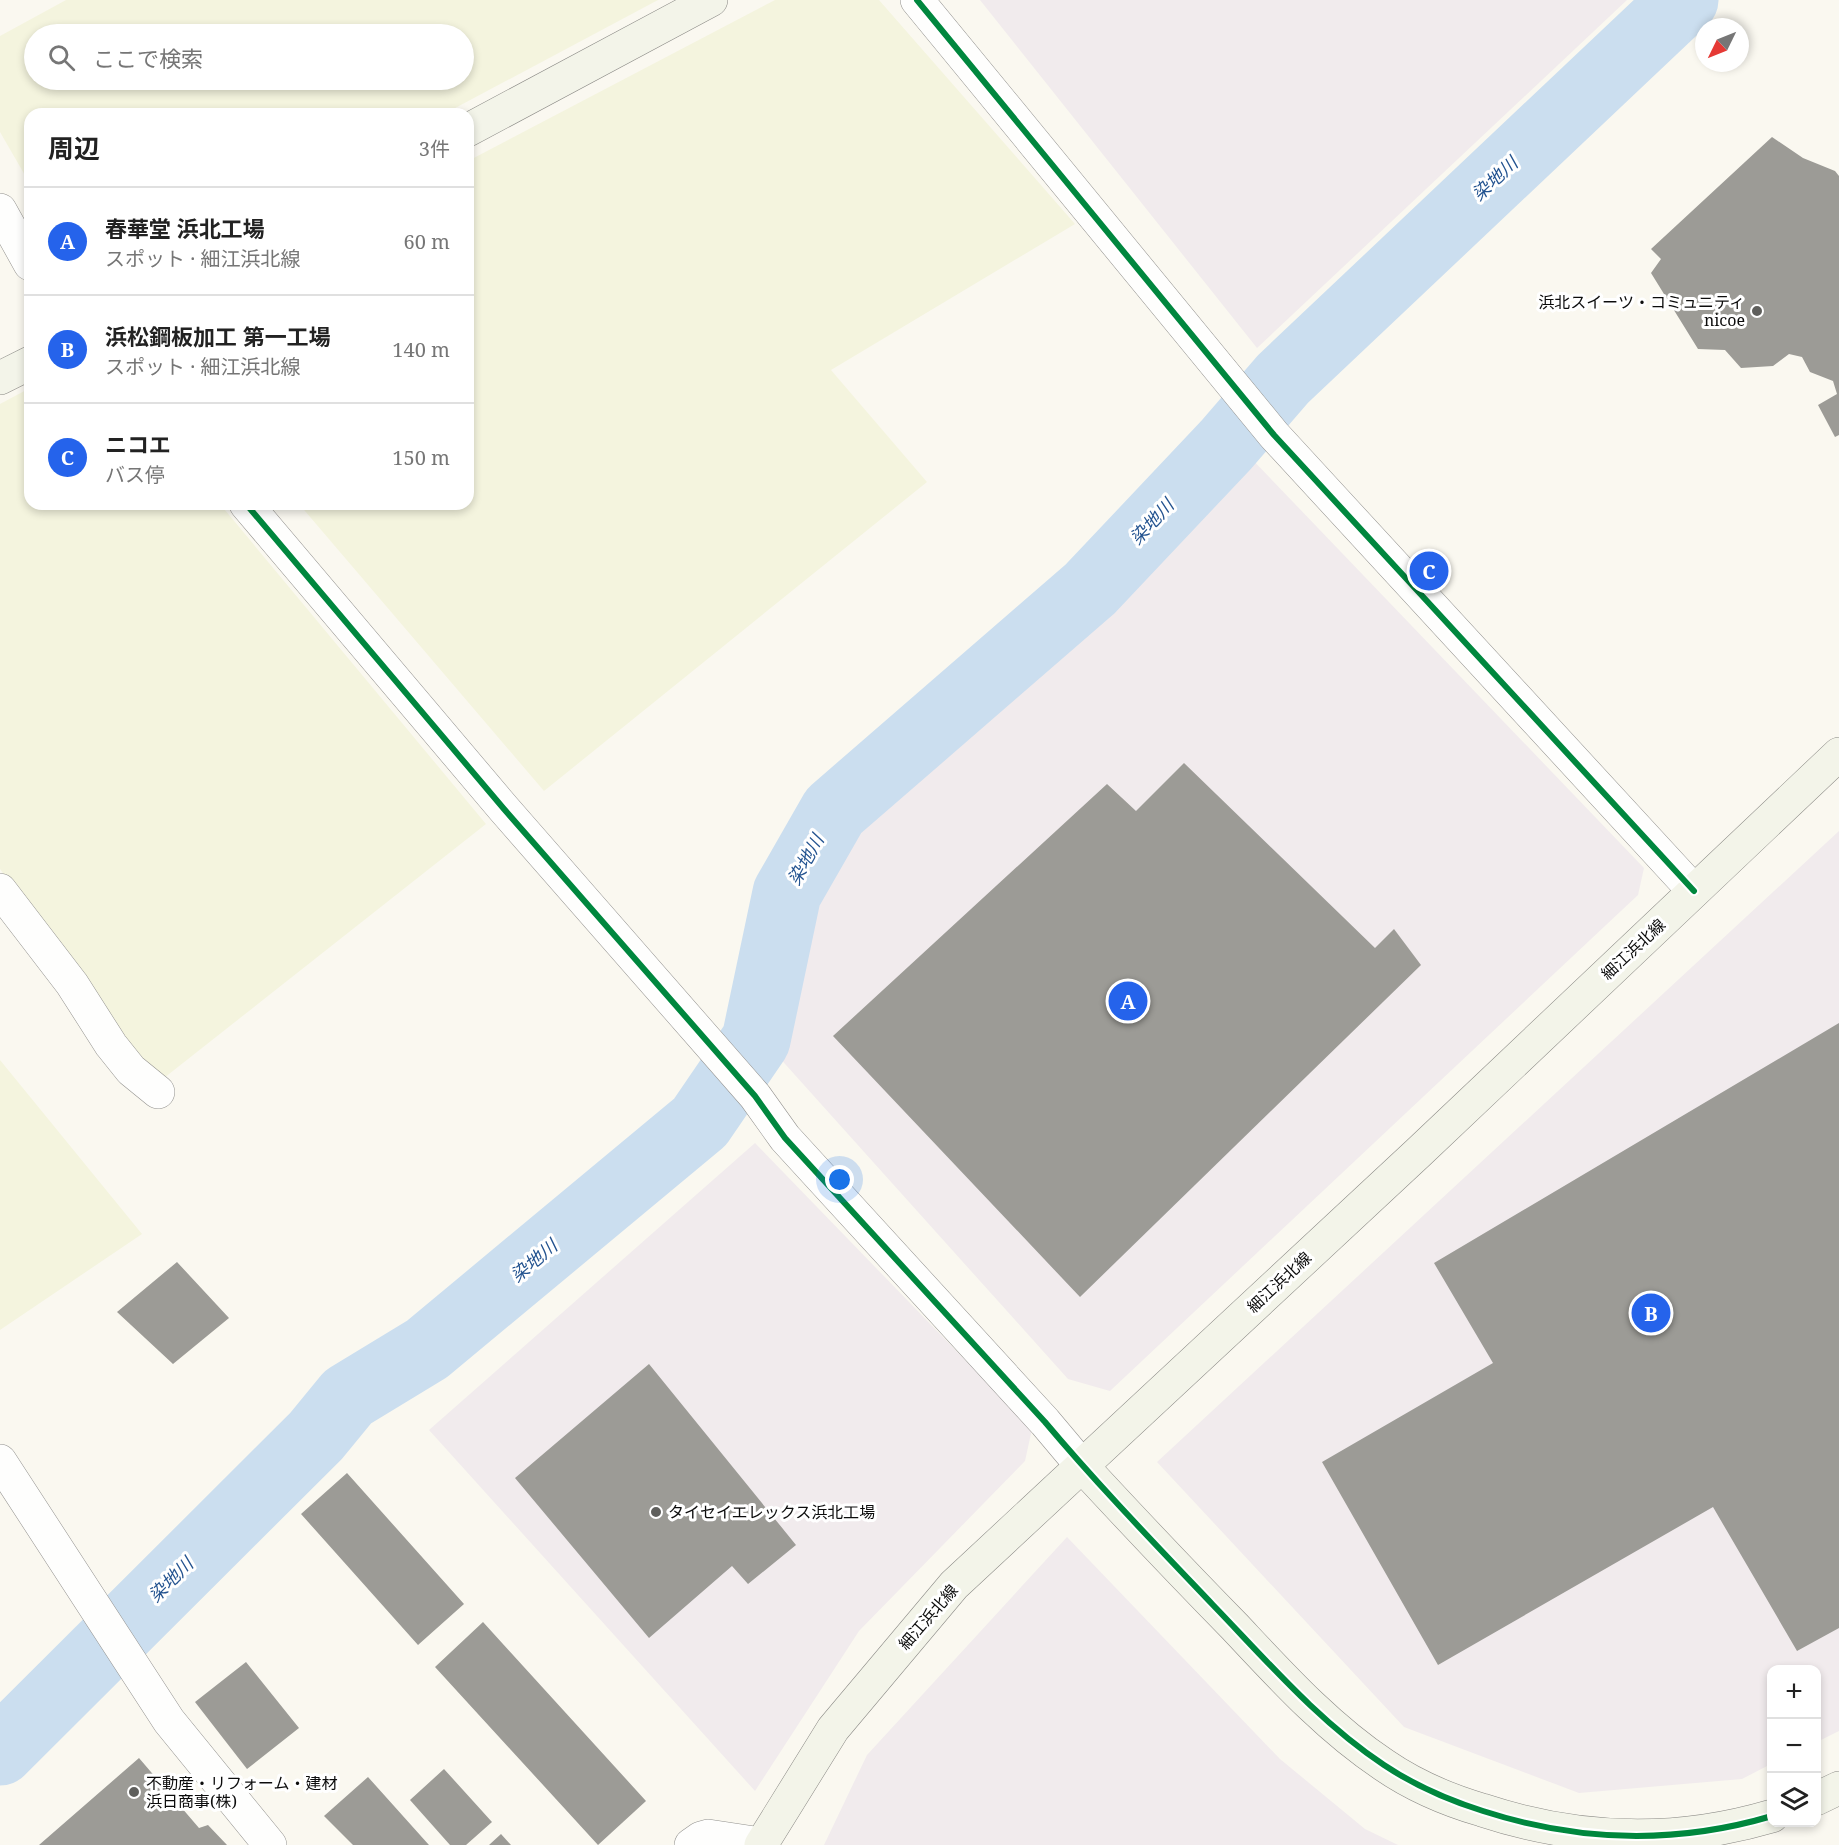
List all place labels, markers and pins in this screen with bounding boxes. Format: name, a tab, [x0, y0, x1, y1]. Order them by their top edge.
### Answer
place label: 浜北スイーツ・コミュニティ nicoe	[1538, 291, 1745, 331]
marker: 浜北スイーツ・コミュニティ nicoe	[1750, 304, 1764, 318]
pin: C	[1410, 548, 1448, 594]
pin: A	[1108, 978, 1148, 1024]
pin: B	[1632, 1290, 1670, 1336]
place label: タイセイエレックス浜北工場	[668, 1501, 875, 1523]
marker: タイセイエレックス浜北工場	[649, 1505, 663, 1519]
place label: 不動産・リフォーム・建材 浜日商事(株)	[146, 1772, 338, 1812]
marker: 不動産・リフォーム・建材 浜日商事(株)	[127, 1785, 141, 1799]

